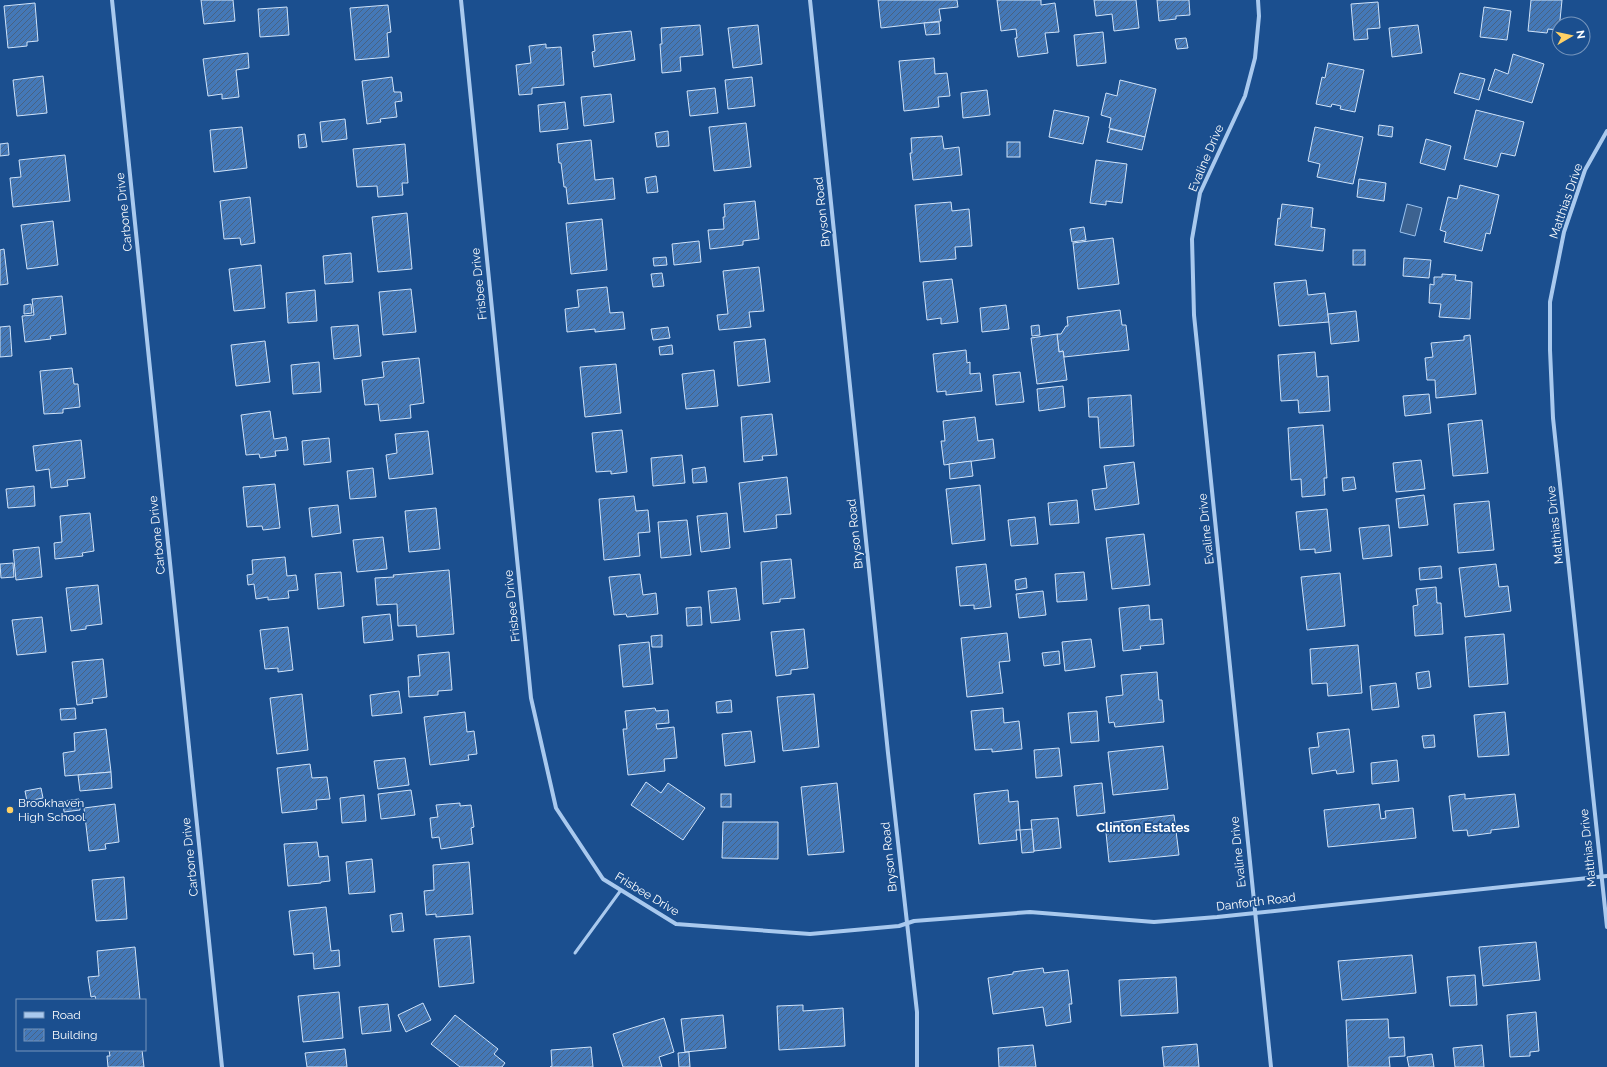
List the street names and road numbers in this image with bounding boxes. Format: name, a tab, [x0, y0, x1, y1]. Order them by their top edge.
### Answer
street label: Evaline Drive	[1186, 122, 1226, 194]
street label: Matthias Drive	[1547, 162, 1585, 240]
street label: Carbone Drive	[113, 172, 135, 252]
street label: Bryson Road	[811, 176, 833, 248]
street label: Frisbee Drive	[468, 247, 490, 321]
street label: Matthias Drive	[1544, 485, 1566, 565]
street label: Evaline Drive	[1195, 493, 1217, 565]
street label: Carbone Drive	[146, 495, 168, 575]
street label: Bryson Road	[844, 498, 866, 570]
street label: Frisbee Drive	[501, 569, 523, 643]
street label: Matthias Drive	[1577, 808, 1599, 888]
street label: Evaline Drive	[1227, 816, 1249, 888]
street label: Carbone Drive	[179, 817, 201, 897]
street label: Bryson Road	[878, 821, 900, 893]
street label: Frisbee Drive	[612, 869, 682, 919]
street label: Danforth Road	[1215, 890, 1297, 914]

